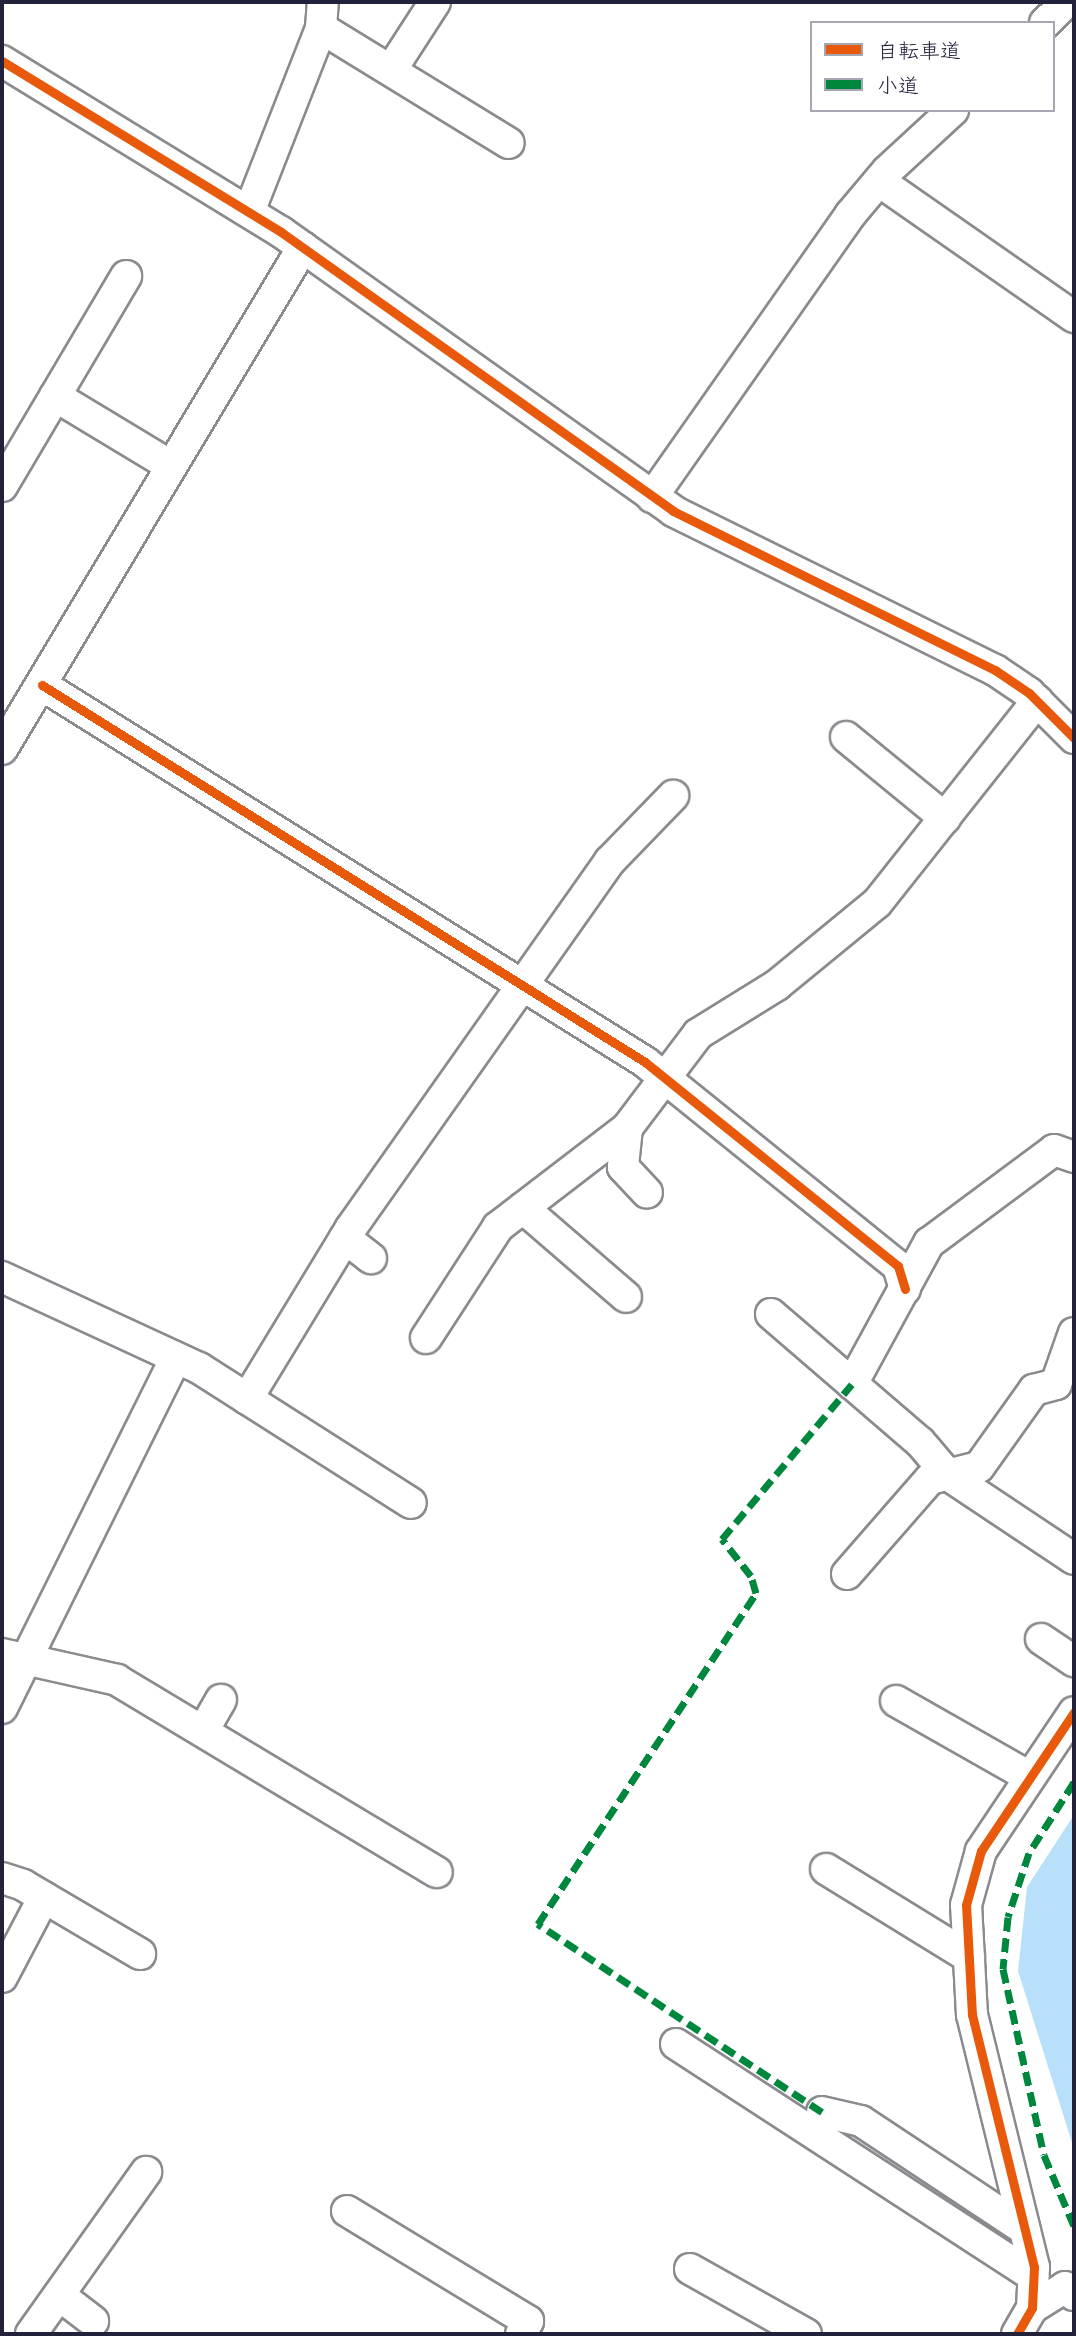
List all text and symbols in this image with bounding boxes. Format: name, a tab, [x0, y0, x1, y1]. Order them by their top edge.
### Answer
legend	[810, 21, 1055, 112]
text: 自転車道	[877, 37, 961, 66]
text: 小道	[877, 72, 919, 101]

